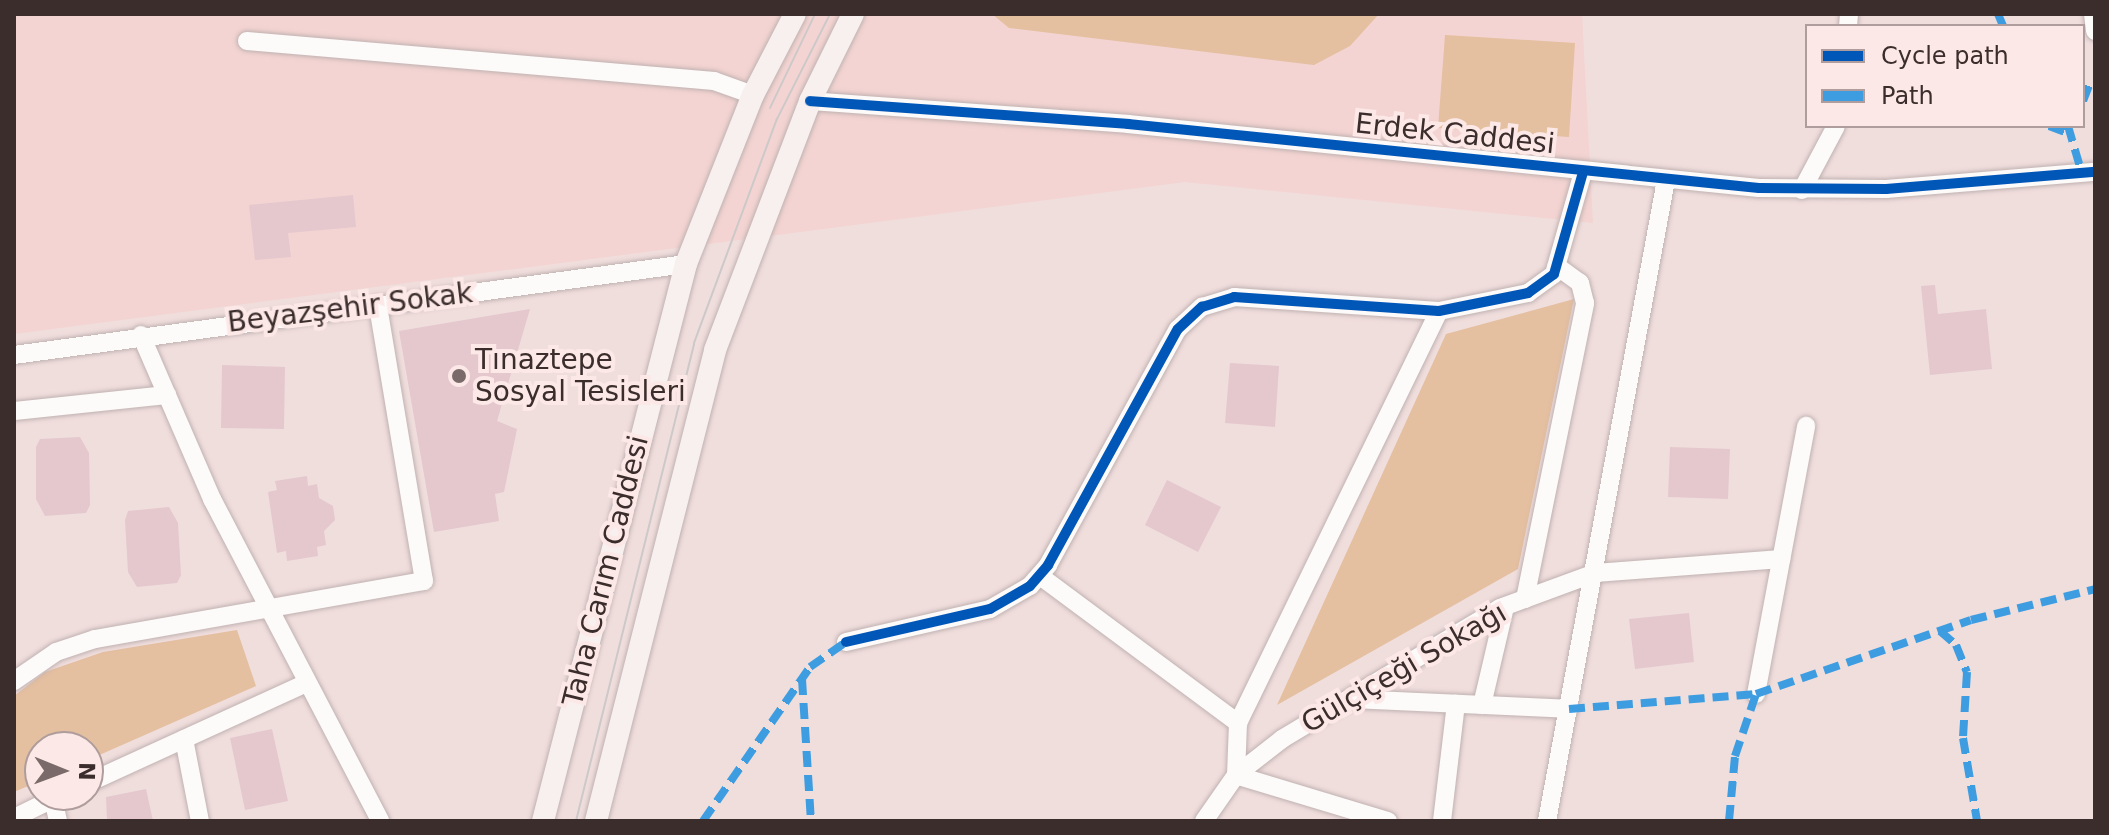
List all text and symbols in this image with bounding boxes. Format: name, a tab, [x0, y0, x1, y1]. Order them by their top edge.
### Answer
legend	[1805, 24, 2085, 128]
text: Cycle path	[1881, 42, 2009, 70]
text: Path	[1881, 82, 1934, 110]
street label: Erdek Caddesi	[1353, 107, 1557, 161]
street label: Beyazşehir Sokak	[226, 276, 474, 340]
place label: Tınaztepe Sosyal Tesisleri	[475, 343, 686, 409]
marker: Tınaztepe Sosyal Tesisleri	[450, 367, 468, 385]
street label: Taha Carım Caddesi	[556, 432, 656, 710]
street label: Gülçiçeği Sokağı	[1296, 596, 1512, 740]
north arrow	[24, 731, 104, 811]
text: N	[74, 762, 99, 781]

